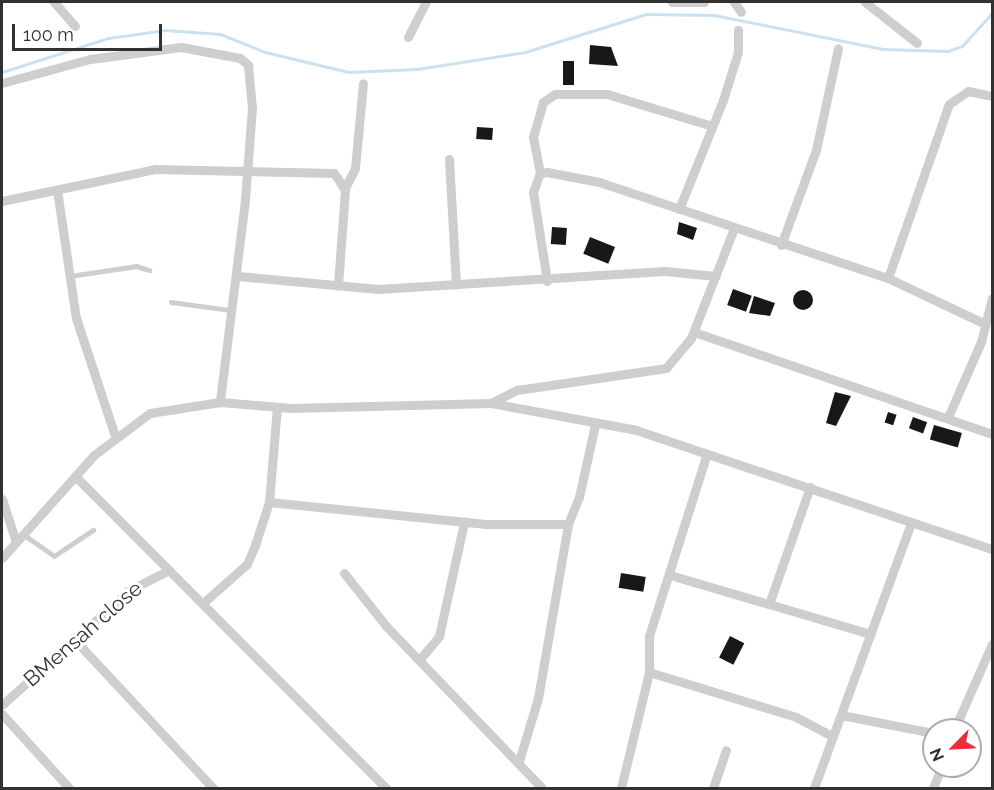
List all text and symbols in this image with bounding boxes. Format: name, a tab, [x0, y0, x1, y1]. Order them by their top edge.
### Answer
scale bar	[15, 12, 165, 50]
text: 100 m	[23, 24, 74, 45]
street label: BMensah close	[19, 576, 147, 692]
north arrow	[922, 718, 982, 778]
text: N	[926, 745, 948, 764]

